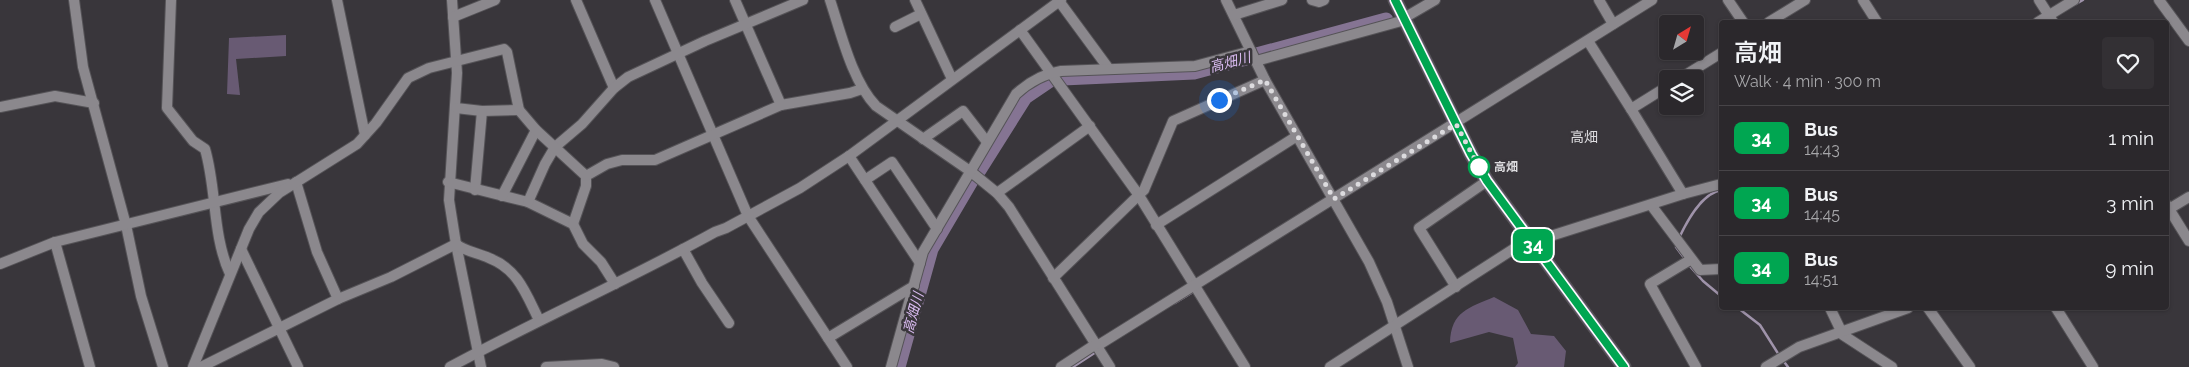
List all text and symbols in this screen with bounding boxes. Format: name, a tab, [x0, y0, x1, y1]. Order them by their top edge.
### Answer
north arrow	[1659, 15, 1704, 60]
map controls	[1659, 15, 1704, 115]
button: heart	[2102, 37, 2154, 89]
text: 高畑	[1734, 38, 1782, 67]
water label: 高畑川	[1208, 48, 1254, 75]
button: layers	[1659, 70, 1704, 115]
text: Walk · 4 min · 300 m	[1734, 72, 1881, 91]
your location	[1207, 88, 1232, 113]
text: Bus	[1804, 118, 1838, 140]
text: 34	[1751, 127, 1772, 148]
text: 1 min	[2108, 127, 2154, 149]
district label: 高畑	[1570, 129, 1598, 145]
text: 14:43	[1804, 140, 1840, 159]
marker: 高畑	[1468, 156, 1490, 178]
place label: 高畑	[1494, 160, 1518, 174]
text: Bus	[1804, 183, 1838, 205]
text: 34	[1751, 192, 1772, 213]
text: 3 min	[2106, 192, 2154, 214]
text: 14:45	[1804, 205, 1840, 224]
line badge: 34	[1510, 229, 1556, 261]
text: 34	[1523, 234, 1543, 255]
text: Bus	[1804, 248, 1838, 270]
text: 34	[1751, 257, 1772, 278]
text: 9 min	[2105, 257, 2154, 279]
text: 14:51	[1804, 270, 1838, 289]
water label: 高畑川	[900, 289, 927, 335]

